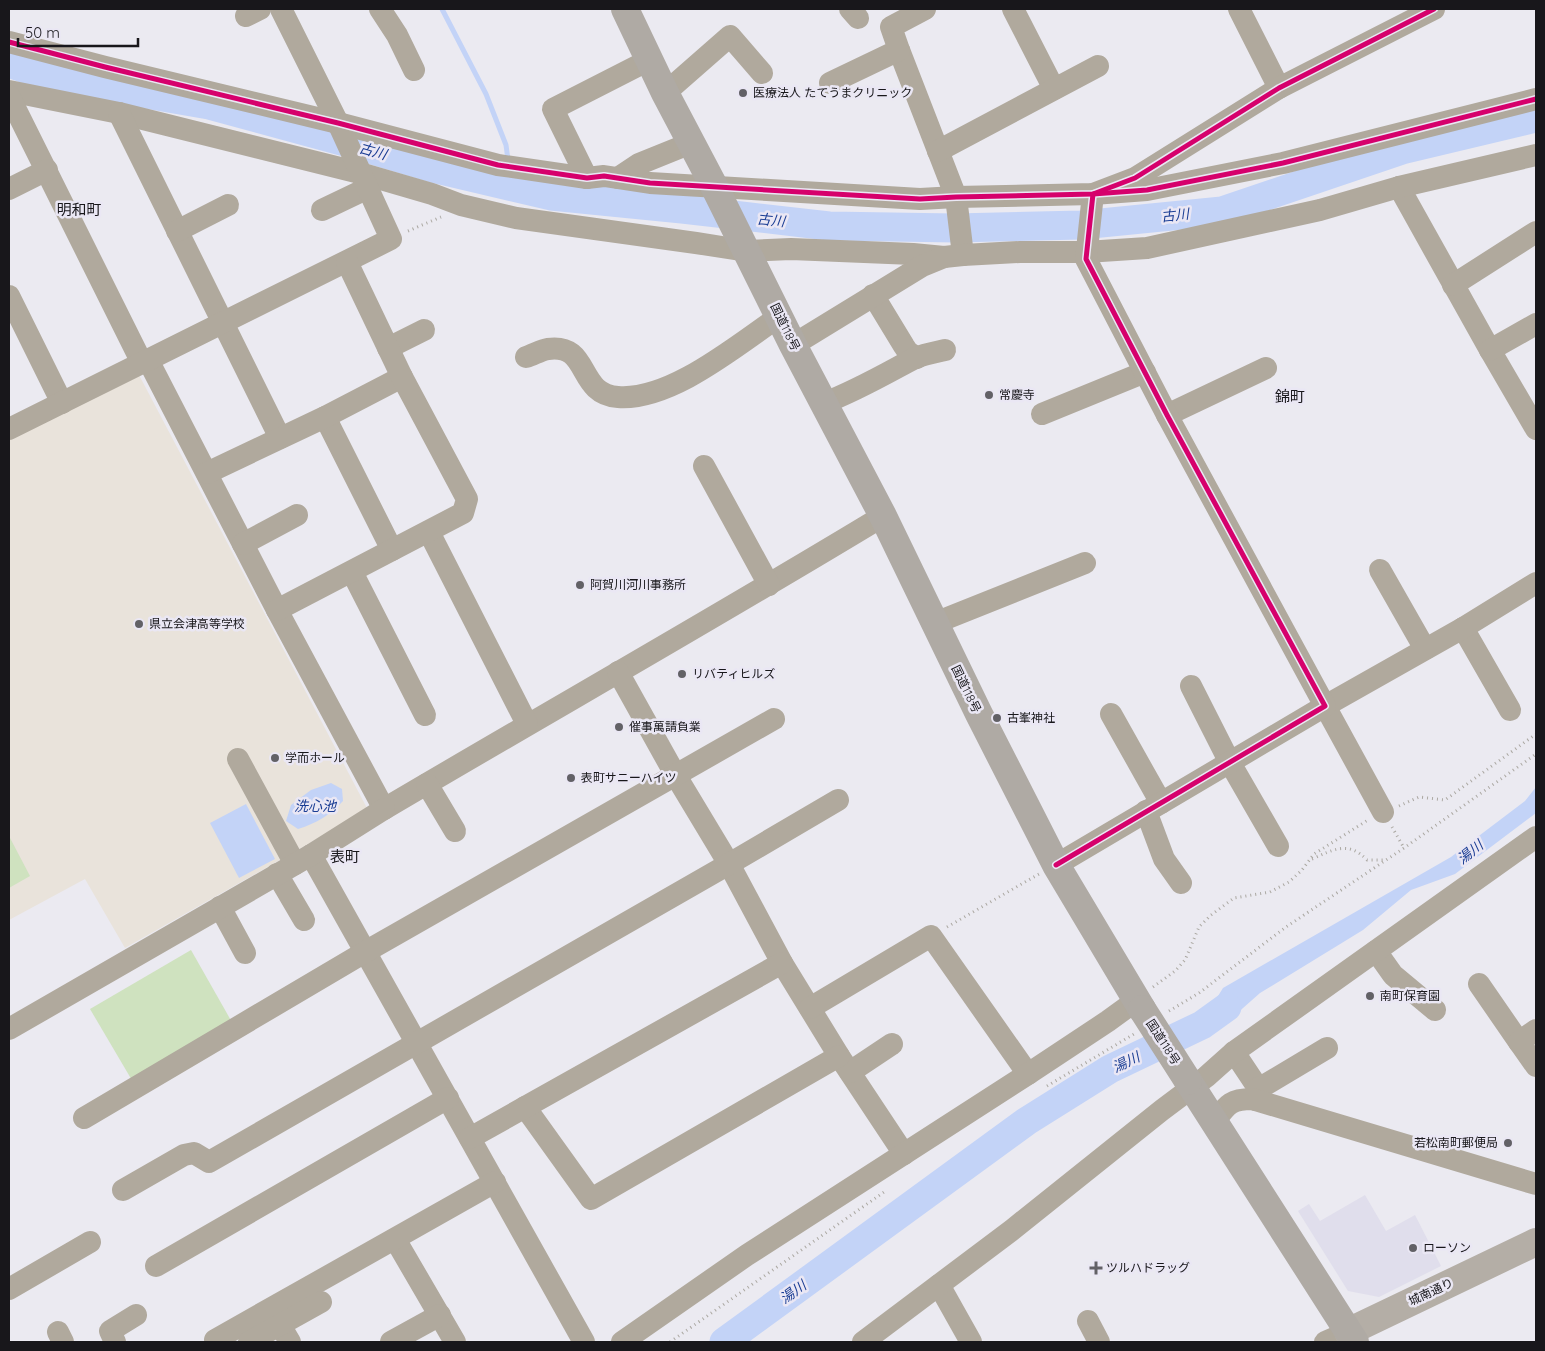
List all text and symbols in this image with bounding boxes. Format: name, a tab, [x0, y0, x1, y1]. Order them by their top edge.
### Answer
scale bar	[18, 15, 138, 47]
text: 50 m	[25, 23, 60, 42]
place label: 医療法人 たてうまクリニック	[753, 85, 912, 100]
marker: 医療法人 たてうまクリニック	[737, 87, 749, 99]
water label: 古川	[357, 138, 391, 164]
district label: 明和町	[56, 200, 102, 219]
water label: 古川	[1160, 204, 1192, 225]
water label: 古川	[756, 210, 788, 231]
street label: 国道118号	[767, 300, 803, 353]
place label: 常慶寺	[999, 387, 1035, 402]
district label: 錦町	[1275, 387, 1305, 406]
marker: 常慶寺	[983, 389, 995, 401]
place label: 阿賀川河川事務所	[590, 577, 686, 592]
marker: 阿賀川河川事務所	[574, 579, 586, 591]
place label: 県立会津高等学校	[149, 616, 245, 631]
marker: 県立会津高等学校	[133, 618, 145, 630]
street label: 国道118号	[948, 662, 984, 715]
place label: リバティヒルズ	[692, 666, 775, 681]
marker: リバティヒルズ	[676, 668, 688, 680]
place label: 古峯神社	[1007, 710, 1055, 725]
marker: 古峯神社	[991, 712, 1003, 724]
place label: 催事萬請負業	[629, 719, 701, 734]
marker: 催事萬請負業	[613, 721, 625, 733]
place label: 学而ホール	[285, 750, 345, 765]
marker: 学而ホール	[269, 752, 281, 764]
place label: 表町サニーハイツ	[580, 770, 677, 785]
marker: 表町サニーハイツ	[565, 772, 577, 784]
water label: 洗心池	[294, 797, 338, 815]
water label: 湯川	[1453, 835, 1488, 868]
district label: 表町	[330, 847, 360, 866]
place label: 南町保育園	[1380, 988, 1440, 1003]
marker: 南町保育園	[1364, 990, 1376, 1002]
street label: 国道118号	[1143, 1016, 1184, 1067]
water label: 湯川	[1109, 1047, 1144, 1076]
place label: 若松南町郵便局	[1414, 1135, 1498, 1150]
marker: 若松南町郵便局	[1502, 1137, 1514, 1149]
place label: ローソン	[1423, 1240, 1471, 1255]
marker: ローソン	[1407, 1242, 1419, 1254]
place label: ツルハドラッグ	[1106, 1260, 1190, 1275]
marker: ツルハドラッグ	[1090, 1262, 1102, 1274]
water label: 湯川	[776, 1275, 811, 1308]
street label: 城南通り	[1406, 1275, 1456, 1308]

